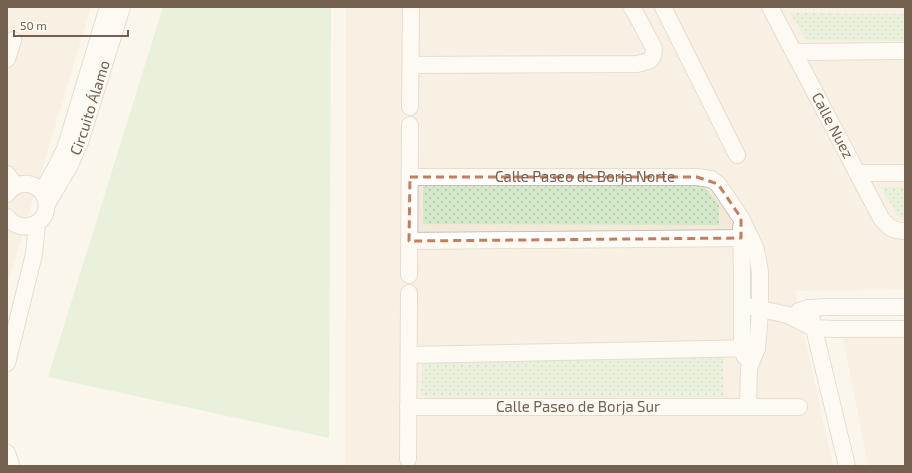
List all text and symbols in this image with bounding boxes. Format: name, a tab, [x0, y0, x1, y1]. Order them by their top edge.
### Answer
scale bar	[14, 12, 128, 38]
text: 50 m	[20, 18, 47, 32]
street label: Circuito Álamo	[65, 58, 113, 158]
street label: Calle Nuez	[809, 89, 858, 161]
street label: Calle Paseo de Borja Norte	[495, 167, 675, 186]
street label: Calle Paseo de Borja Sur	[496, 397, 660, 416]

